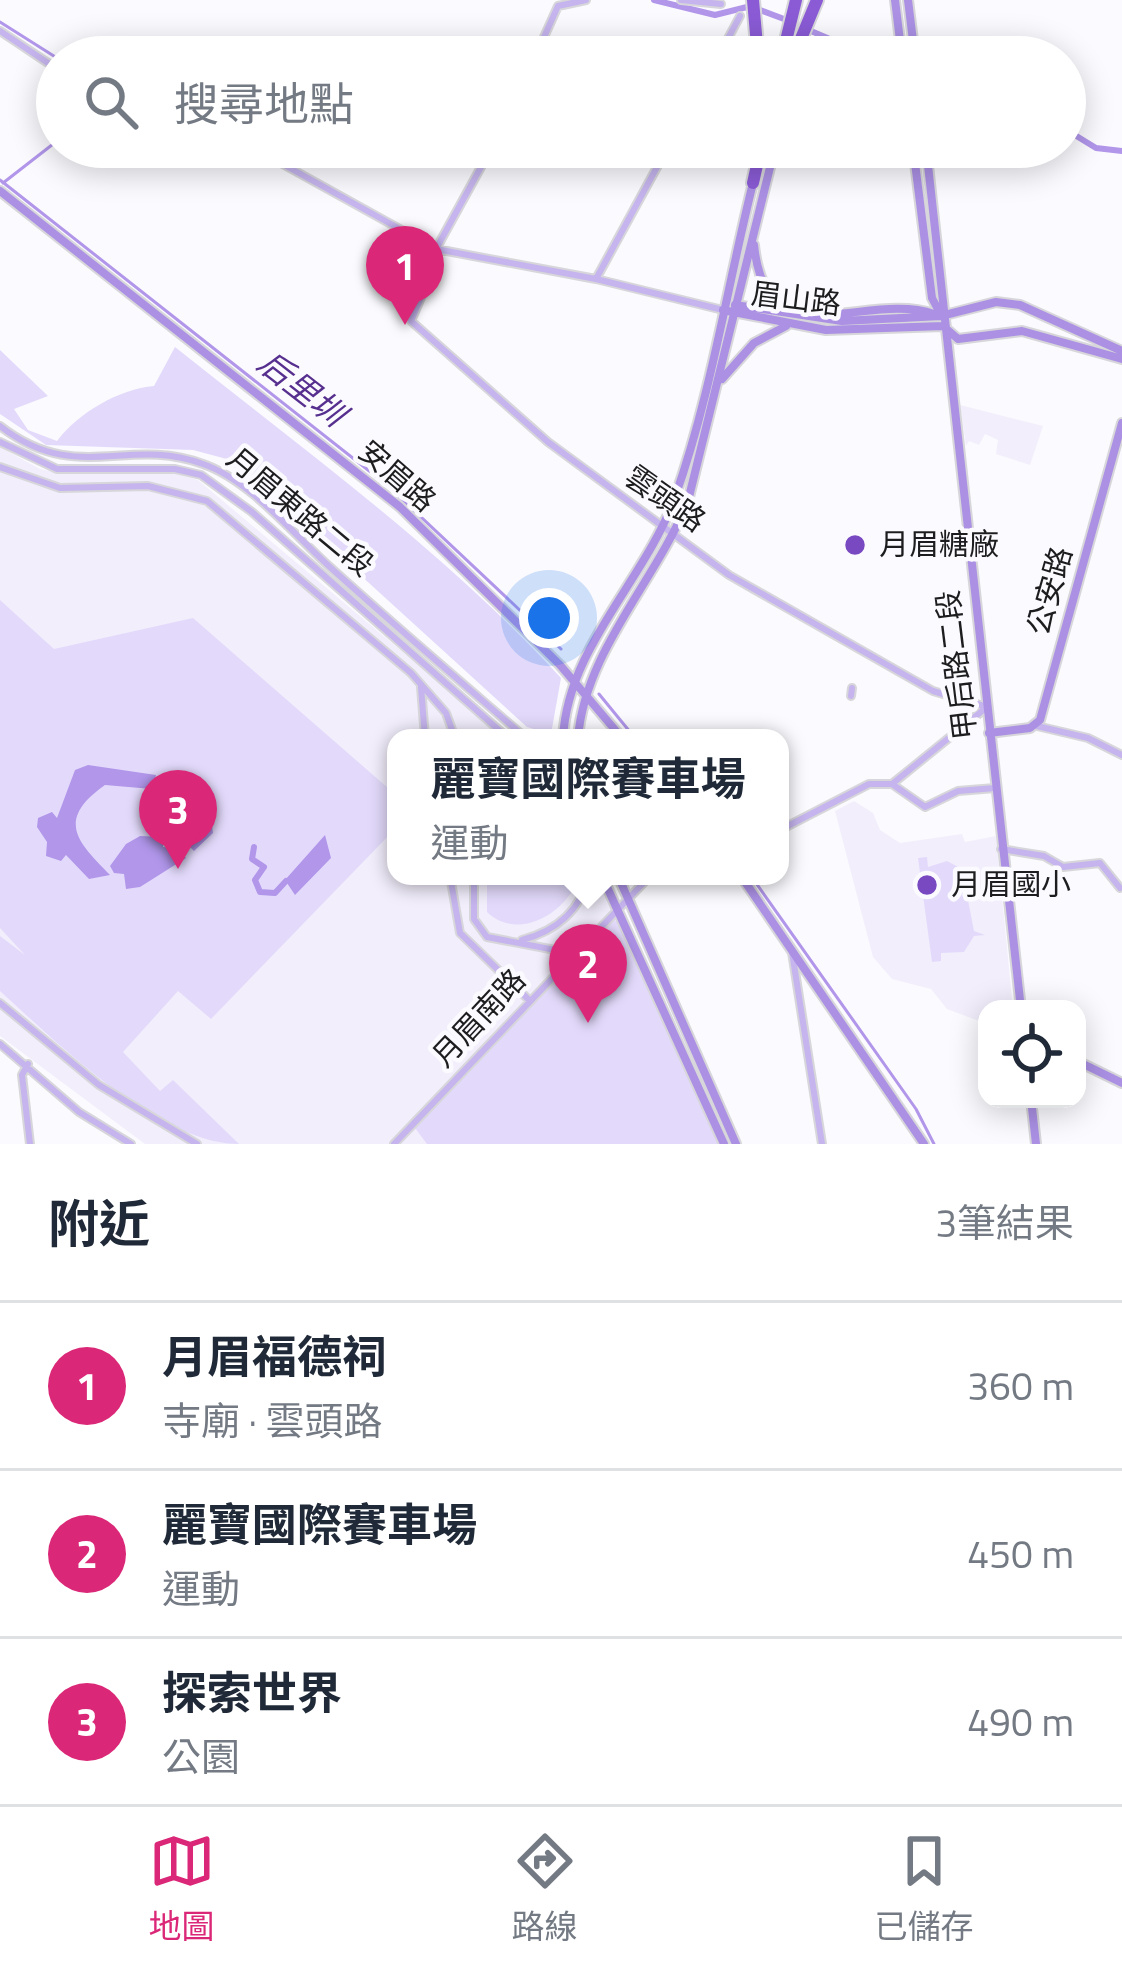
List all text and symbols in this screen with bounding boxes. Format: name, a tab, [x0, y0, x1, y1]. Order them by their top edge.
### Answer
search box	[36, 36, 1086, 168]
icon: search	[78, 69, 144, 135]
text: 搜尋地點	[174, 69, 354, 137]
pin: 1	[366, 226, 444, 325]
street label: 眉山路	[749, 270, 844, 326]
water label: 后里圳	[248, 338, 360, 441]
street label: 安眉路	[349, 428, 447, 522]
street label: 月眉東路二段	[217, 436, 384, 587]
street label: 雲頭路	[616, 454, 716, 543]
place label: 月眉糖廠	[879, 521, 999, 567]
marker: 月眉糖廠	[842, 532, 868, 558]
street label: 公安路	[1015, 541, 1084, 640]
your location	[519, 588, 579, 648]
street label: 甲后路二段	[924, 588, 988, 742]
popup	[387, 729, 789, 885]
text: 麗寶國際賽車場	[430, 744, 746, 812]
pin: 3	[139, 770, 217, 869]
text: 運動	[430, 813, 509, 872]
place label: 月眉國小	[951, 861, 1071, 907]
marker: 月眉國小	[914, 872, 940, 898]
pin: 2	[549, 924, 627, 1023]
street label: 月眉南路	[421, 958, 536, 1077]
map controls	[978, 1000, 1086, 1108]
button: locate	[978, 1000, 1086, 1108]
text: 附近	[48, 1184, 150, 1262]
text: 3筆結果	[935, 1193, 1074, 1252]
text: 月眉福德祠	[162, 1322, 387, 1390]
text: 1	[76, 1356, 98, 1415]
text: 360 m	[967, 1356, 1074, 1415]
text: 寺廟 · 雲頭路	[162, 1391, 383, 1450]
text: 麗寶國際賽車場	[162, 1490, 477, 1558]
text: 2	[76, 1524, 98, 1583]
text: 450 m	[967, 1524, 1074, 1583]
text: 運動	[162, 1559, 240, 1618]
text: 探索世界	[162, 1658, 342, 1726]
text: 3	[76, 1692, 98, 1751]
text: 490 m	[967, 1692, 1074, 1751]
text: 公園	[162, 1727, 240, 1786]
tab: 地圖	[149, 1828, 215, 1951]
tab: 路線	[512, 1828, 578, 1951]
tab: 已儲存	[875, 1828, 974, 1951]

